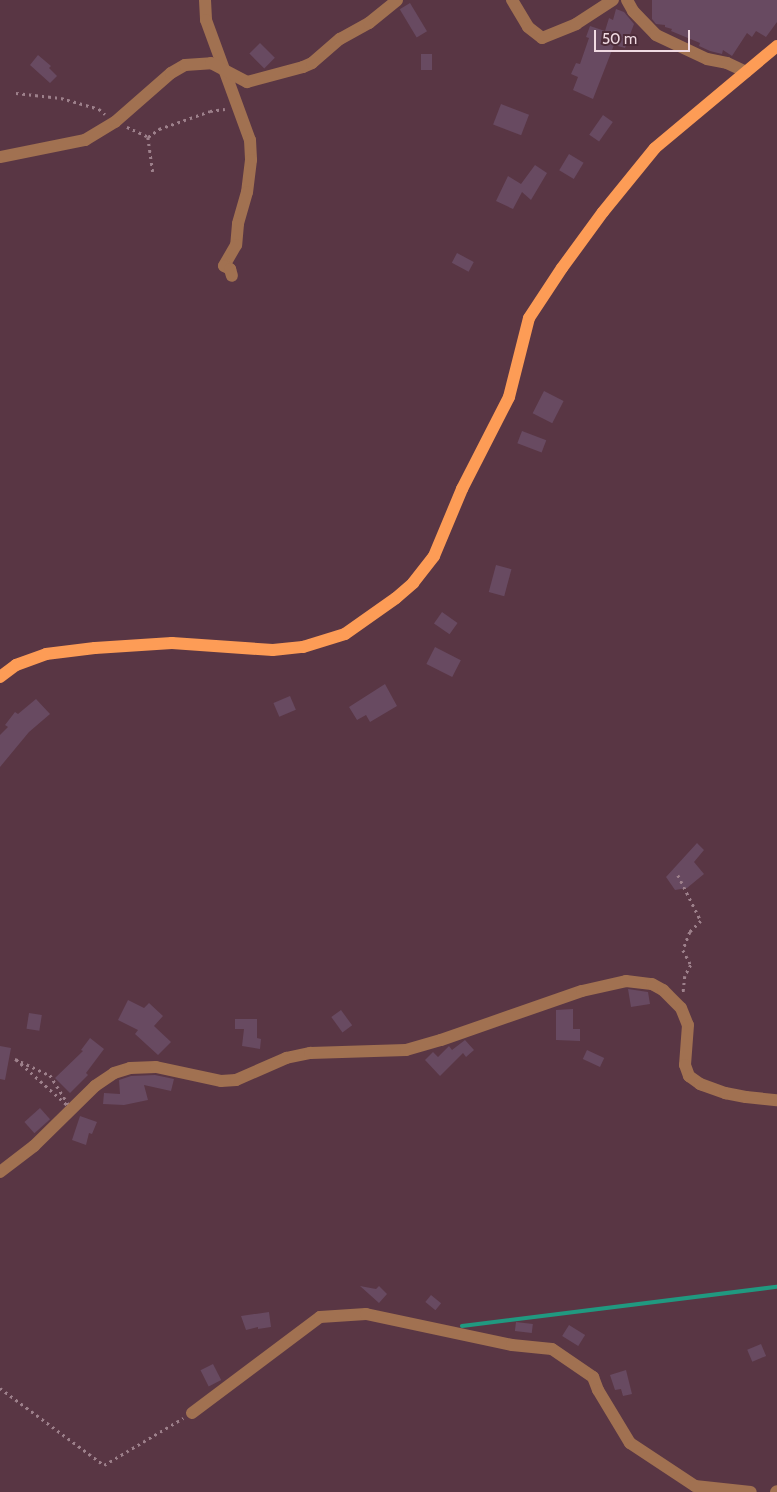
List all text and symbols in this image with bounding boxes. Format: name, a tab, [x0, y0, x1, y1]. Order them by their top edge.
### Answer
scale bar	[597, 20, 693, 52]
text: 50 m	[602, 30, 637, 48]

